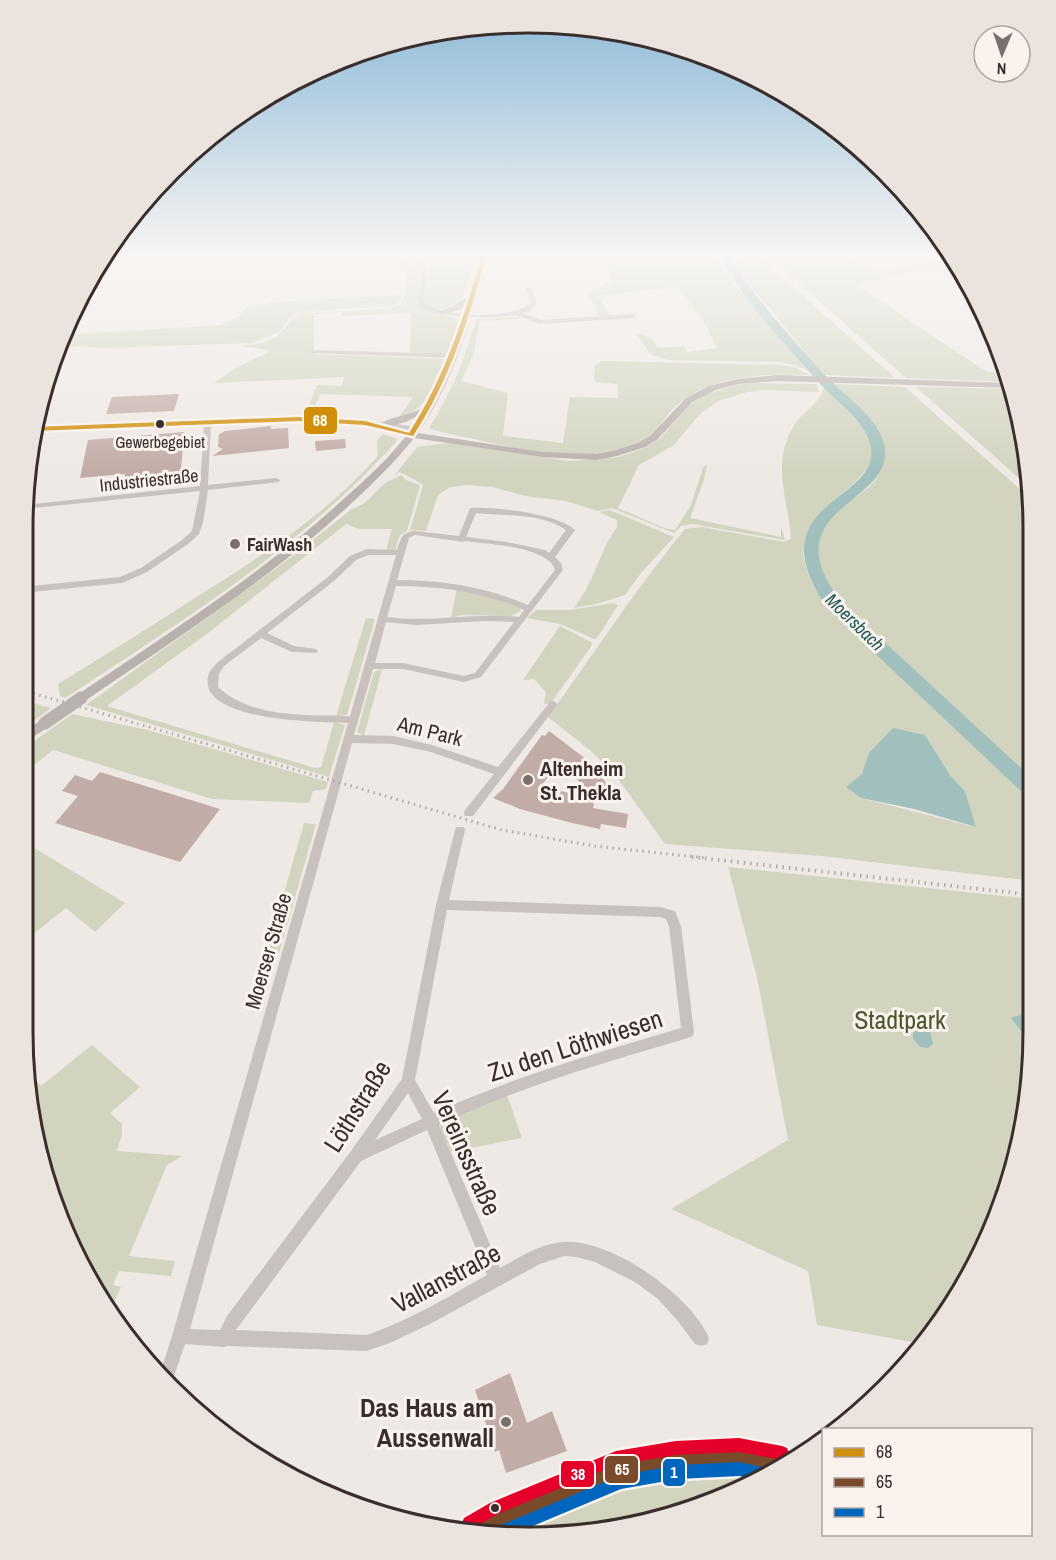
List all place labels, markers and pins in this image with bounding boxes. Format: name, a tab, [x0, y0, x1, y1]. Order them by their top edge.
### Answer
marker: Gewerbegebiet	[154, 418, 166, 430]
place label: Gewerbegebiet	[115, 431, 205, 453]
place label: FairWash	[247, 532, 312, 557]
marker: FairWash	[228, 537, 242, 551]
place label: Altenheim St. Thekla	[540, 754, 623, 807]
marker: Altenheim St. Thekla	[521, 773, 535, 787]
place label: Das Haus am Aussenwall	[360, 1390, 494, 1455]
marker: Das Haus am Aussenwall	[499, 1415, 513, 1429]
unlabelled marker	[489, 1502, 501, 1514]

